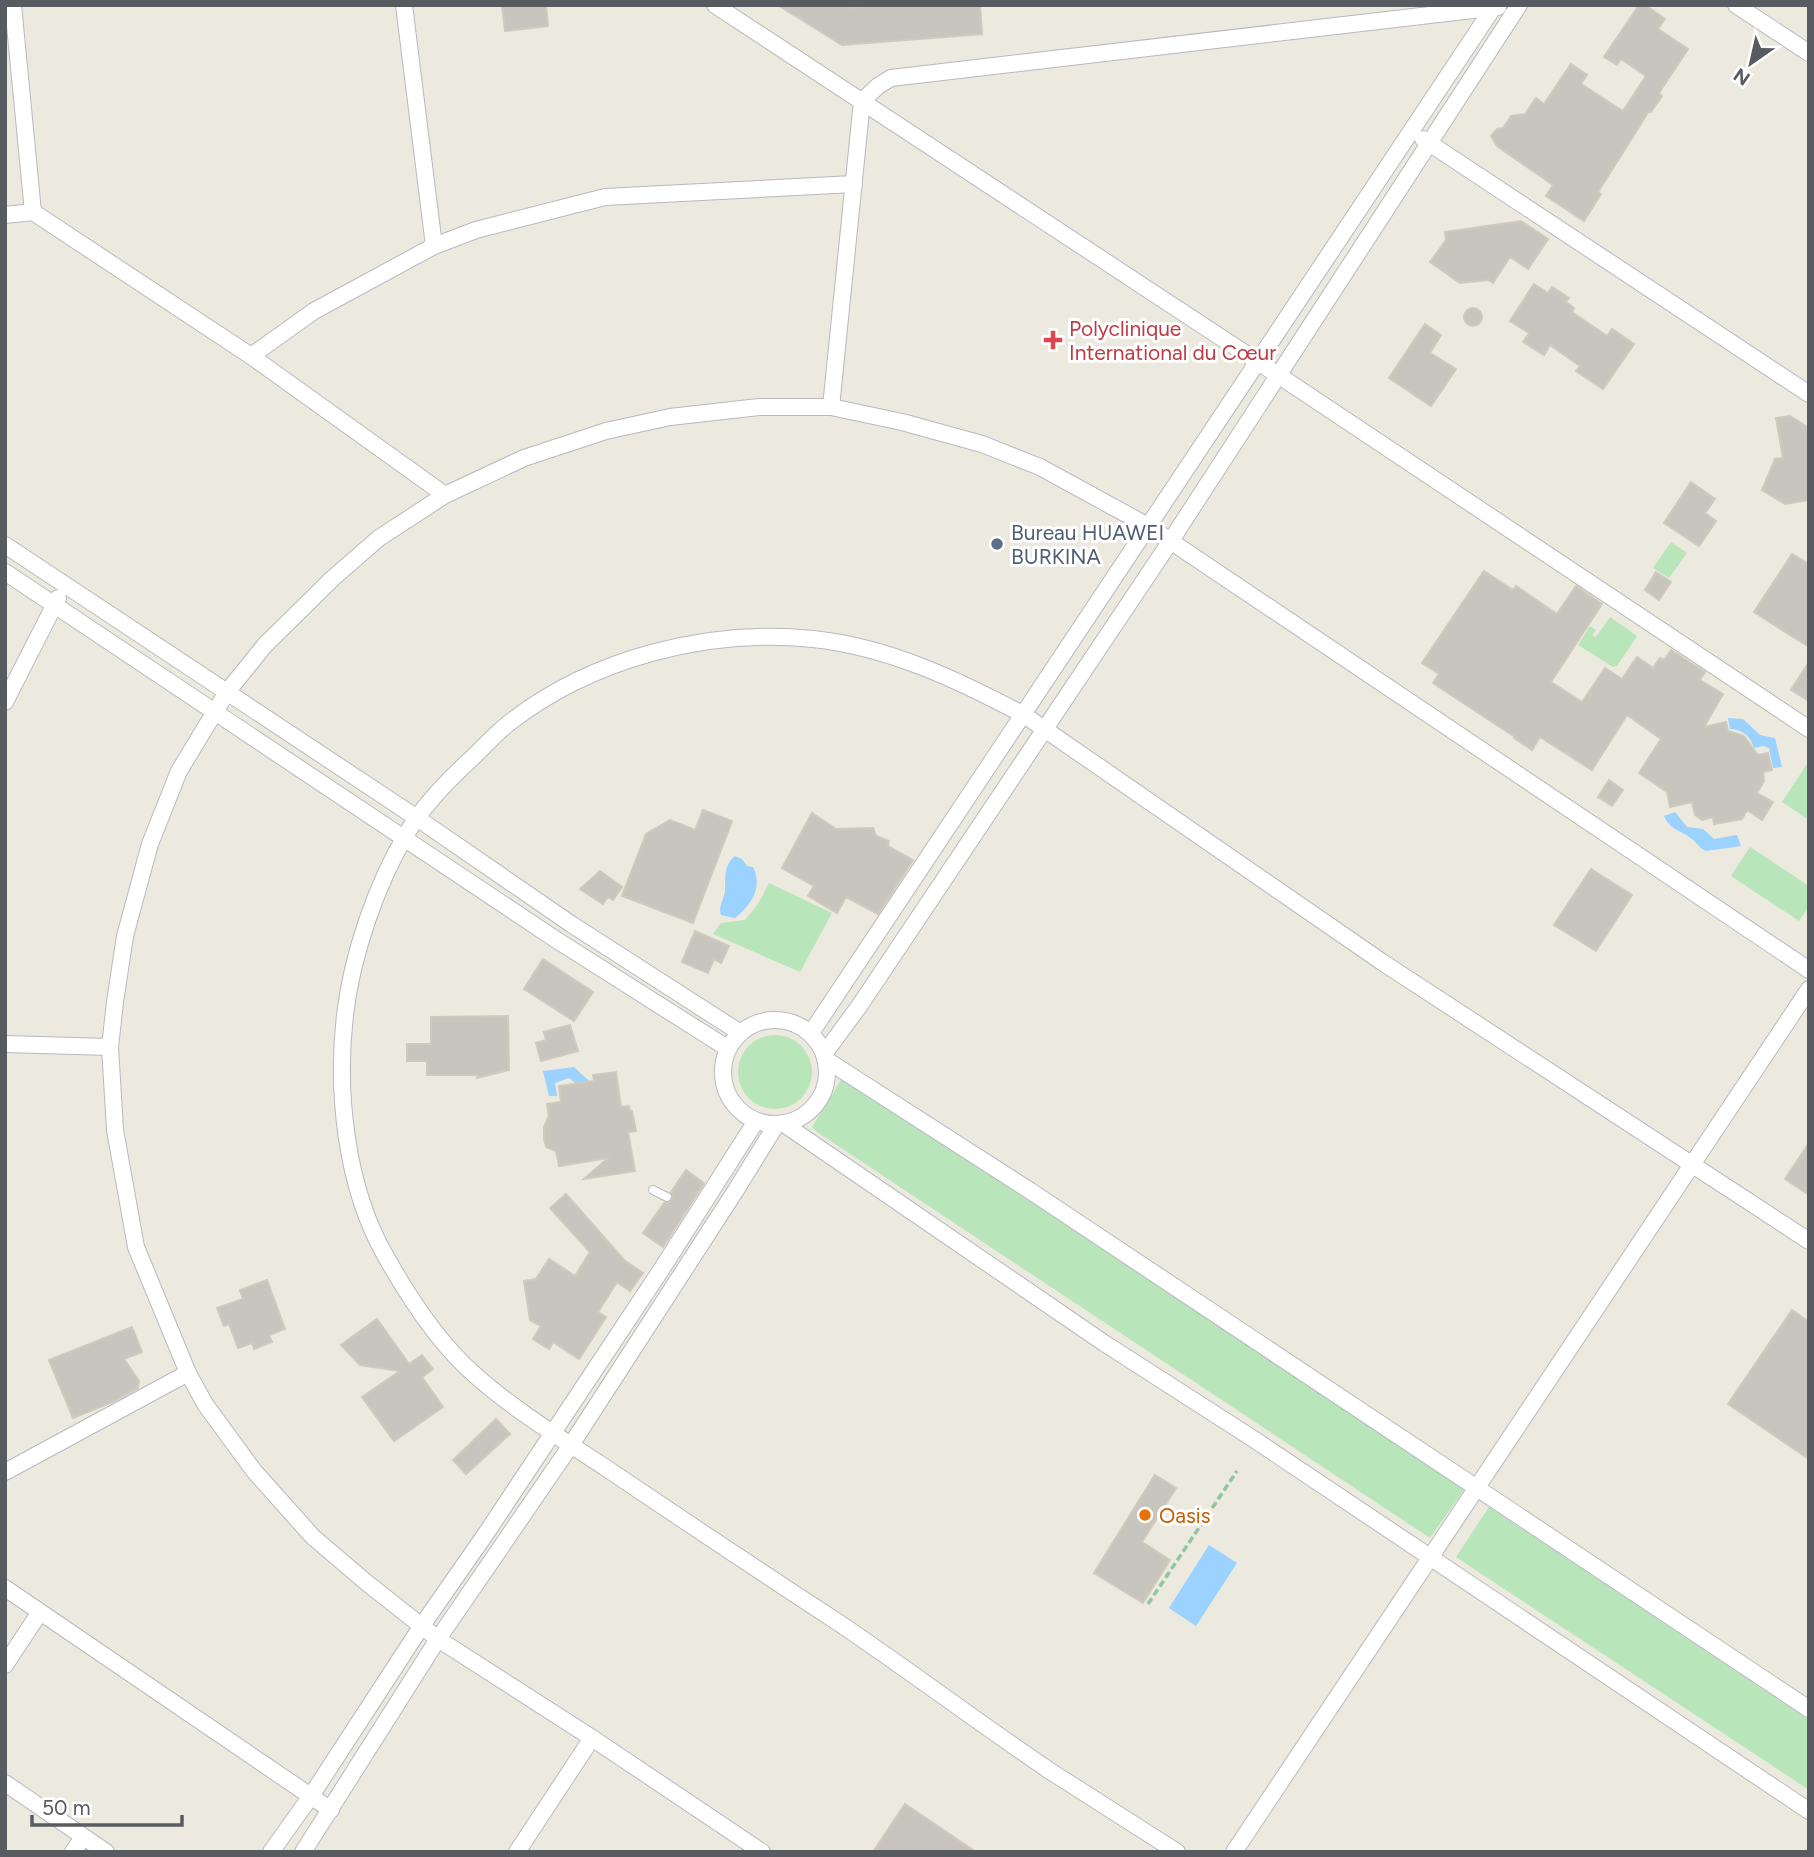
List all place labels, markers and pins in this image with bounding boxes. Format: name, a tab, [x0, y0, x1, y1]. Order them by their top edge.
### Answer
place label: Polyclinique International du Cœur	[1069, 316, 1276, 365]
marker: Polyclinique International du Cœur	[1043, 330, 1063, 350]
place label: Bureau HUAWEI BURKINA	[1011, 520, 1164, 569]
marker: Bureau HUAWEI BURKINA	[989, 536, 1005, 552]
place label: Oasis	[1159, 1503, 1210, 1528]
marker: Oasis	[1137, 1507, 1153, 1523]

